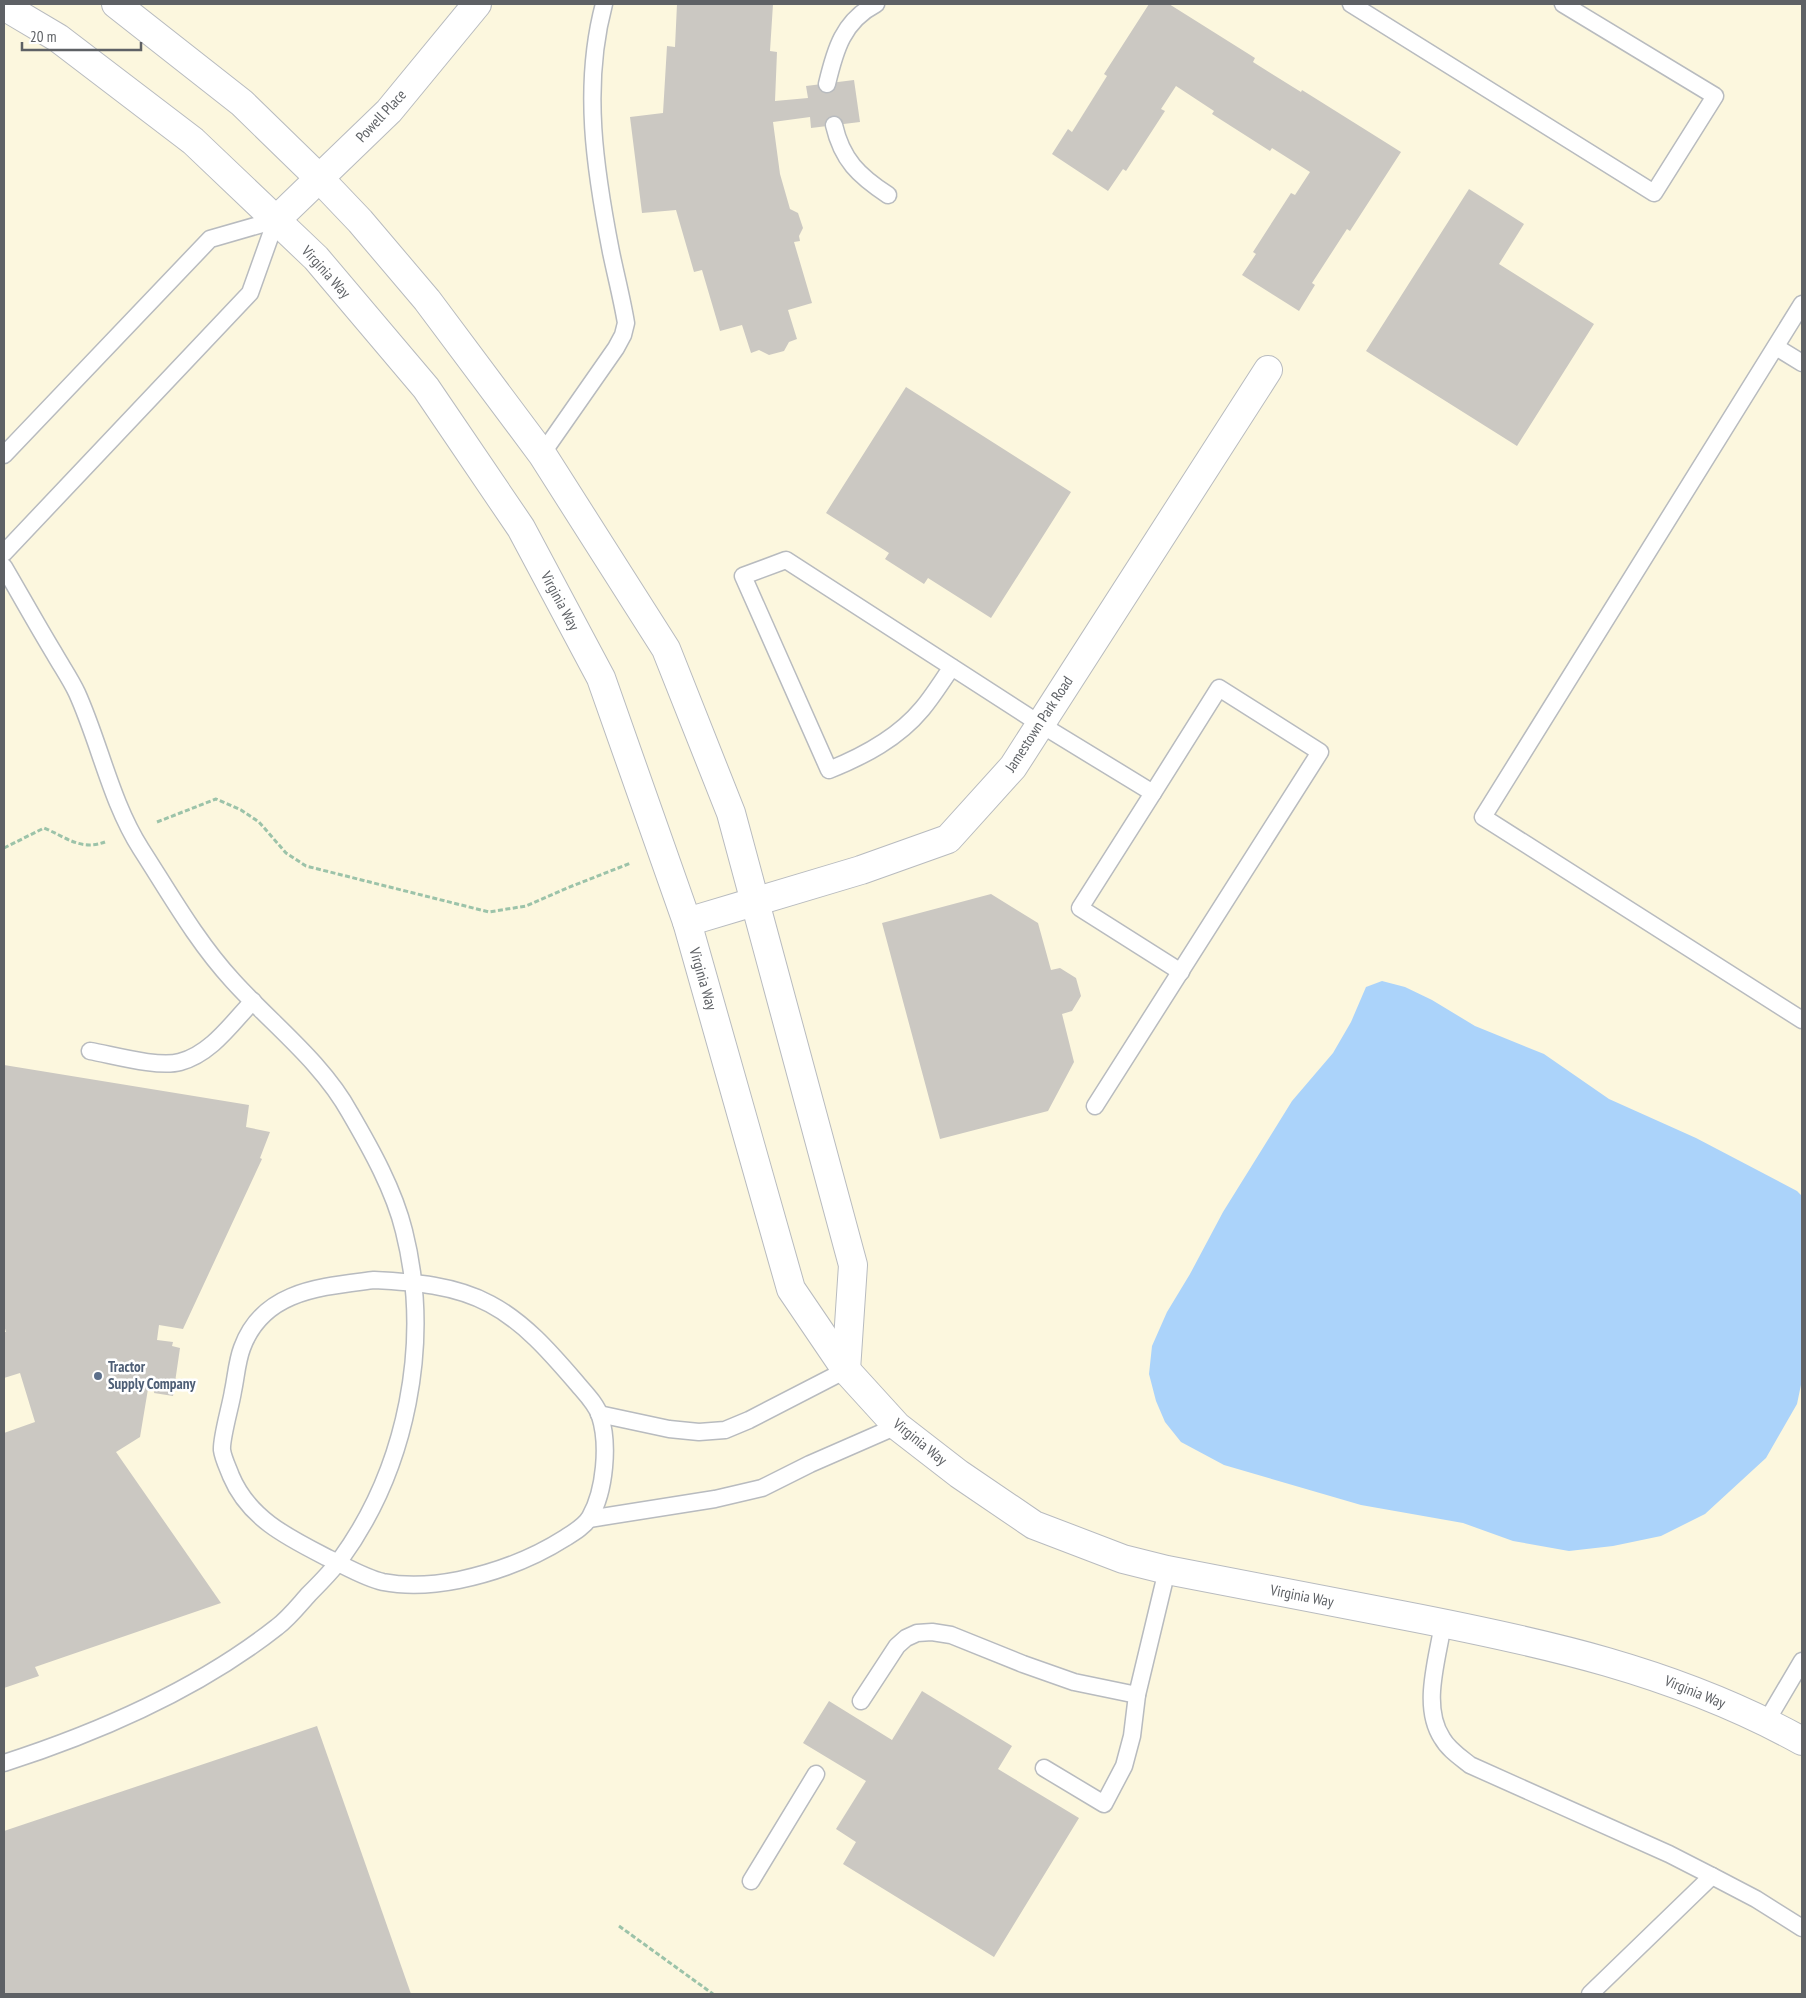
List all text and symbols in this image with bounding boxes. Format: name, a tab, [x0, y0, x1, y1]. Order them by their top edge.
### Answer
scale bar	[22, 20, 141, 52]
text: 20 m	[30, 27, 56, 46]
street label: Powell Place	[351, 85, 410, 146]
street label: Virginia Way	[297, 241, 355, 302]
street label: Virginia Way	[537, 567, 584, 634]
street label: Jamestown Park Road	[1000, 672, 1077, 776]
street label: Virginia Way	[685, 944, 722, 1013]
place label: Tractor Supply Company	[108, 1357, 196, 1393]
marker: Tractor Supply Company	[92, 1370, 104, 1382]
street label: Virginia Way	[889, 1413, 951, 1469]
street label: Virginia Way	[1268, 1580, 1336, 1611]
street label: Virginia Way	[1661, 1670, 1729, 1712]

